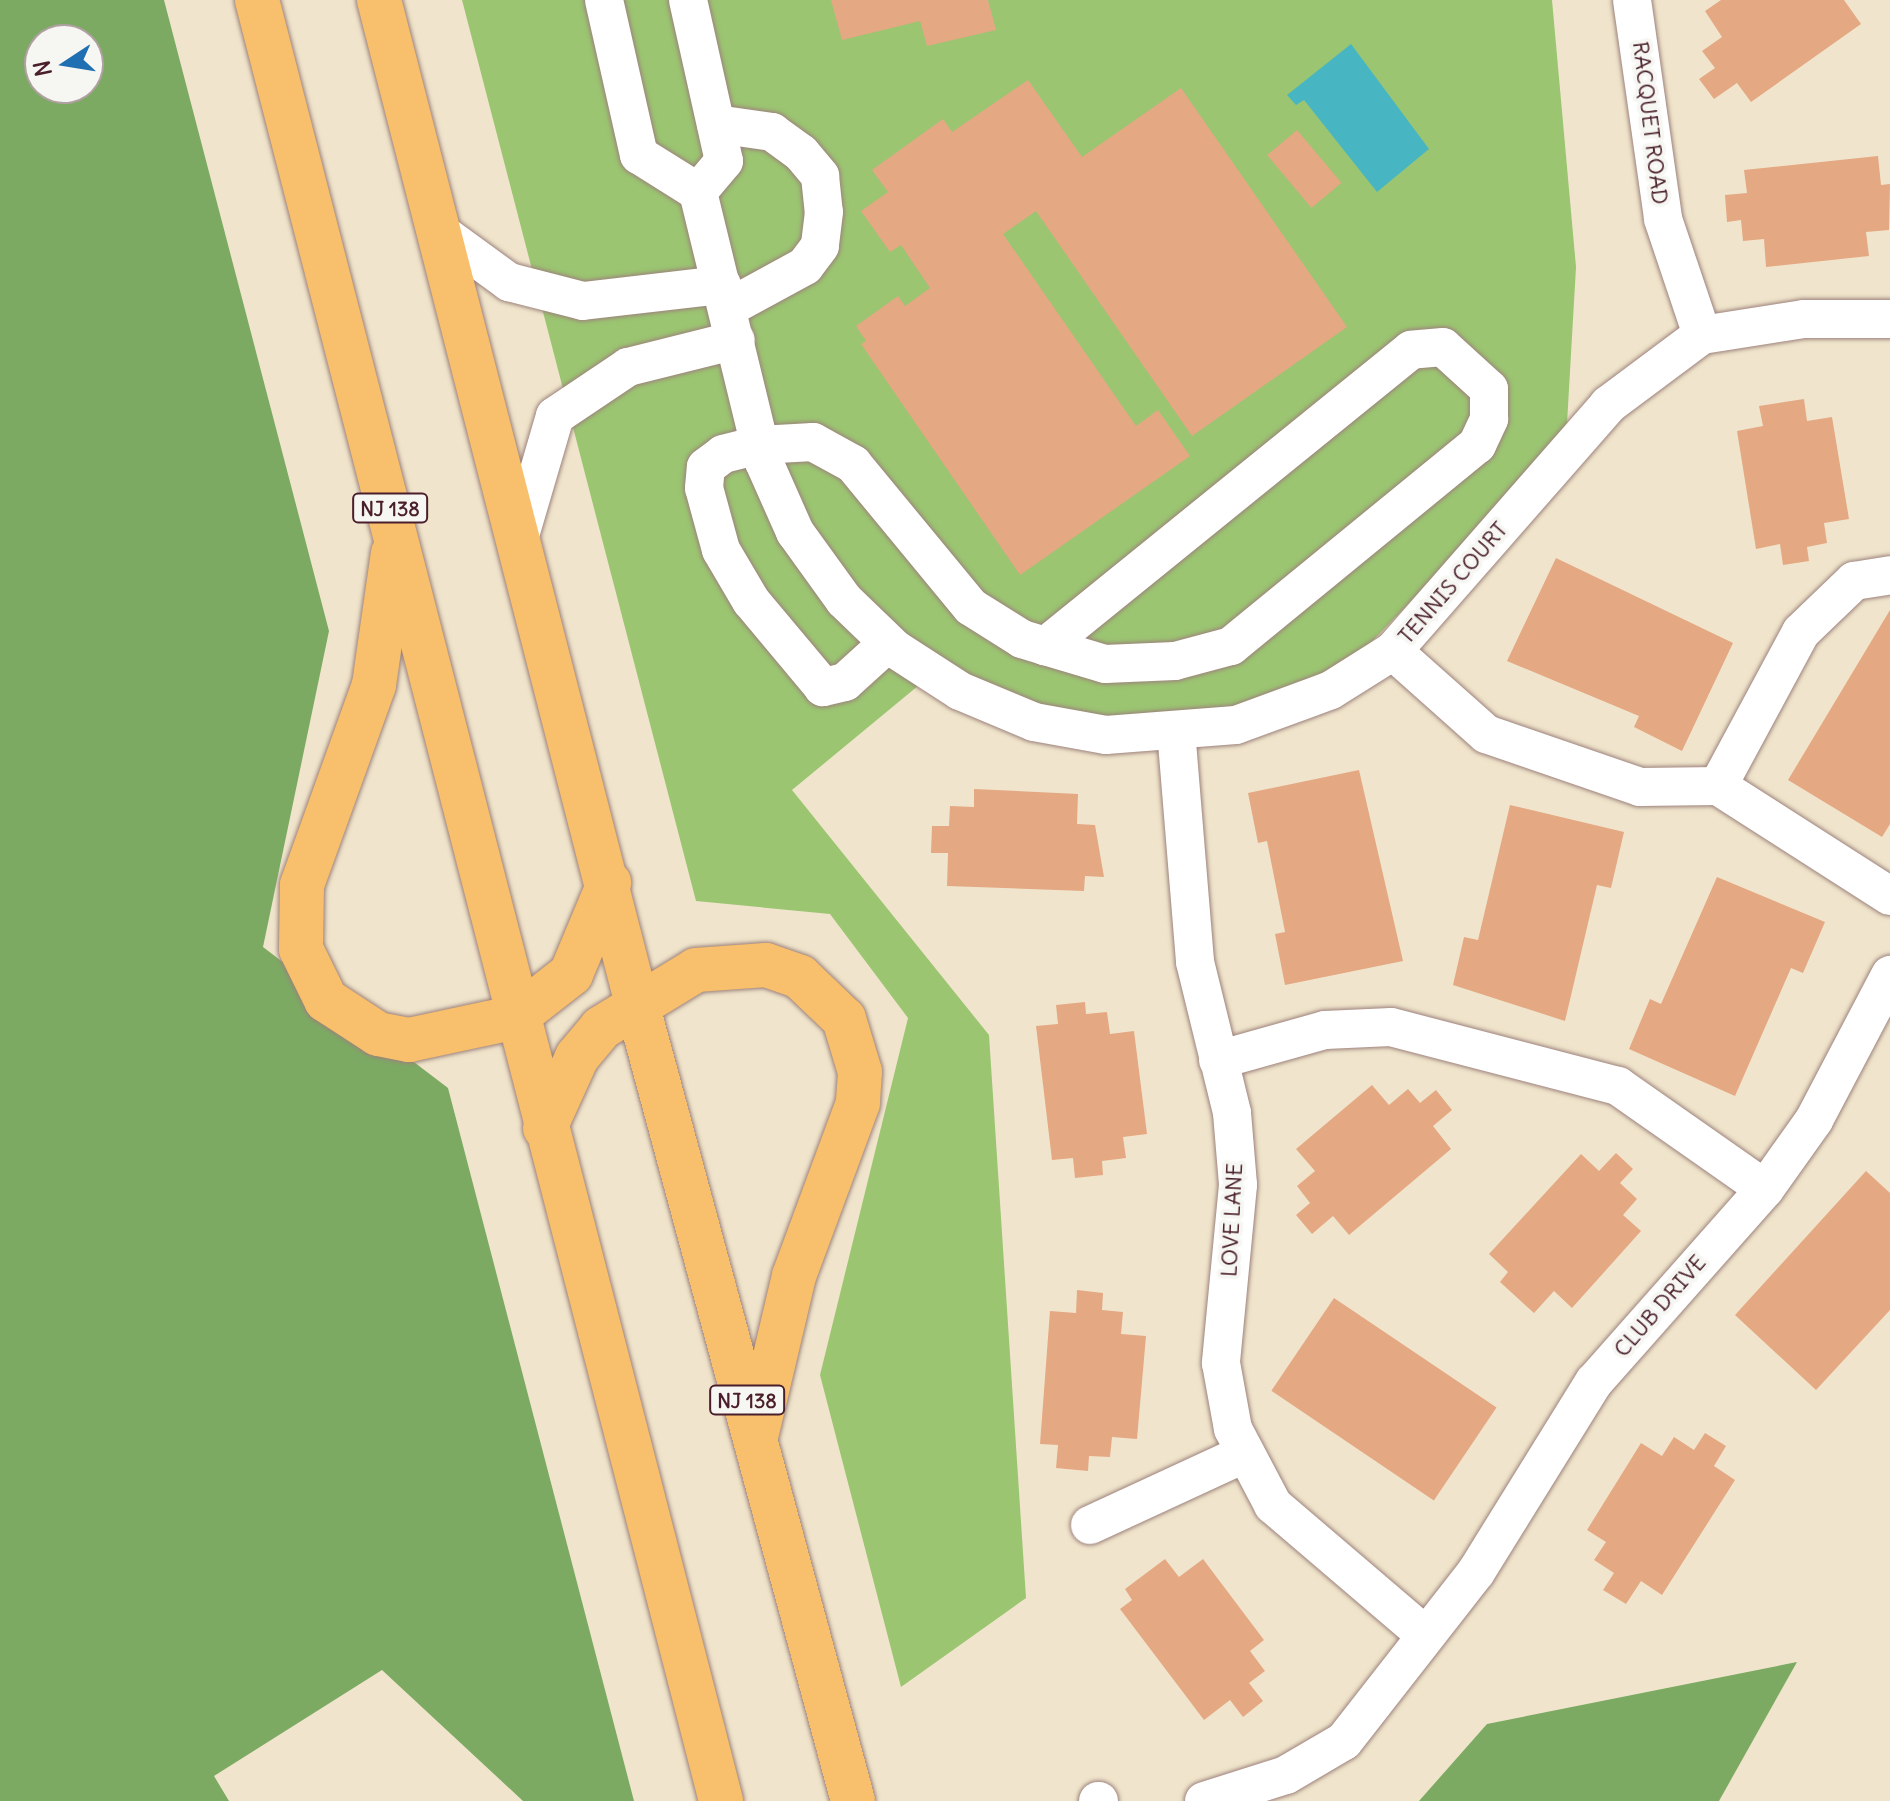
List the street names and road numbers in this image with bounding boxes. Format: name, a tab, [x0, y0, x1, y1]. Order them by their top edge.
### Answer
street label: RACQUET ROAD	[1627, 40, 1673, 206]
road number: NJ 138	[352, 492, 428, 524]
street label: TENNIS COURT	[1393, 517, 1513, 649]
street label: LOVE LANE	[1216, 1162, 1248, 1278]
street label: CLUB DRIVE	[1609, 1250, 1711, 1362]
road number: NJ 138	[709, 1384, 785, 1416]

